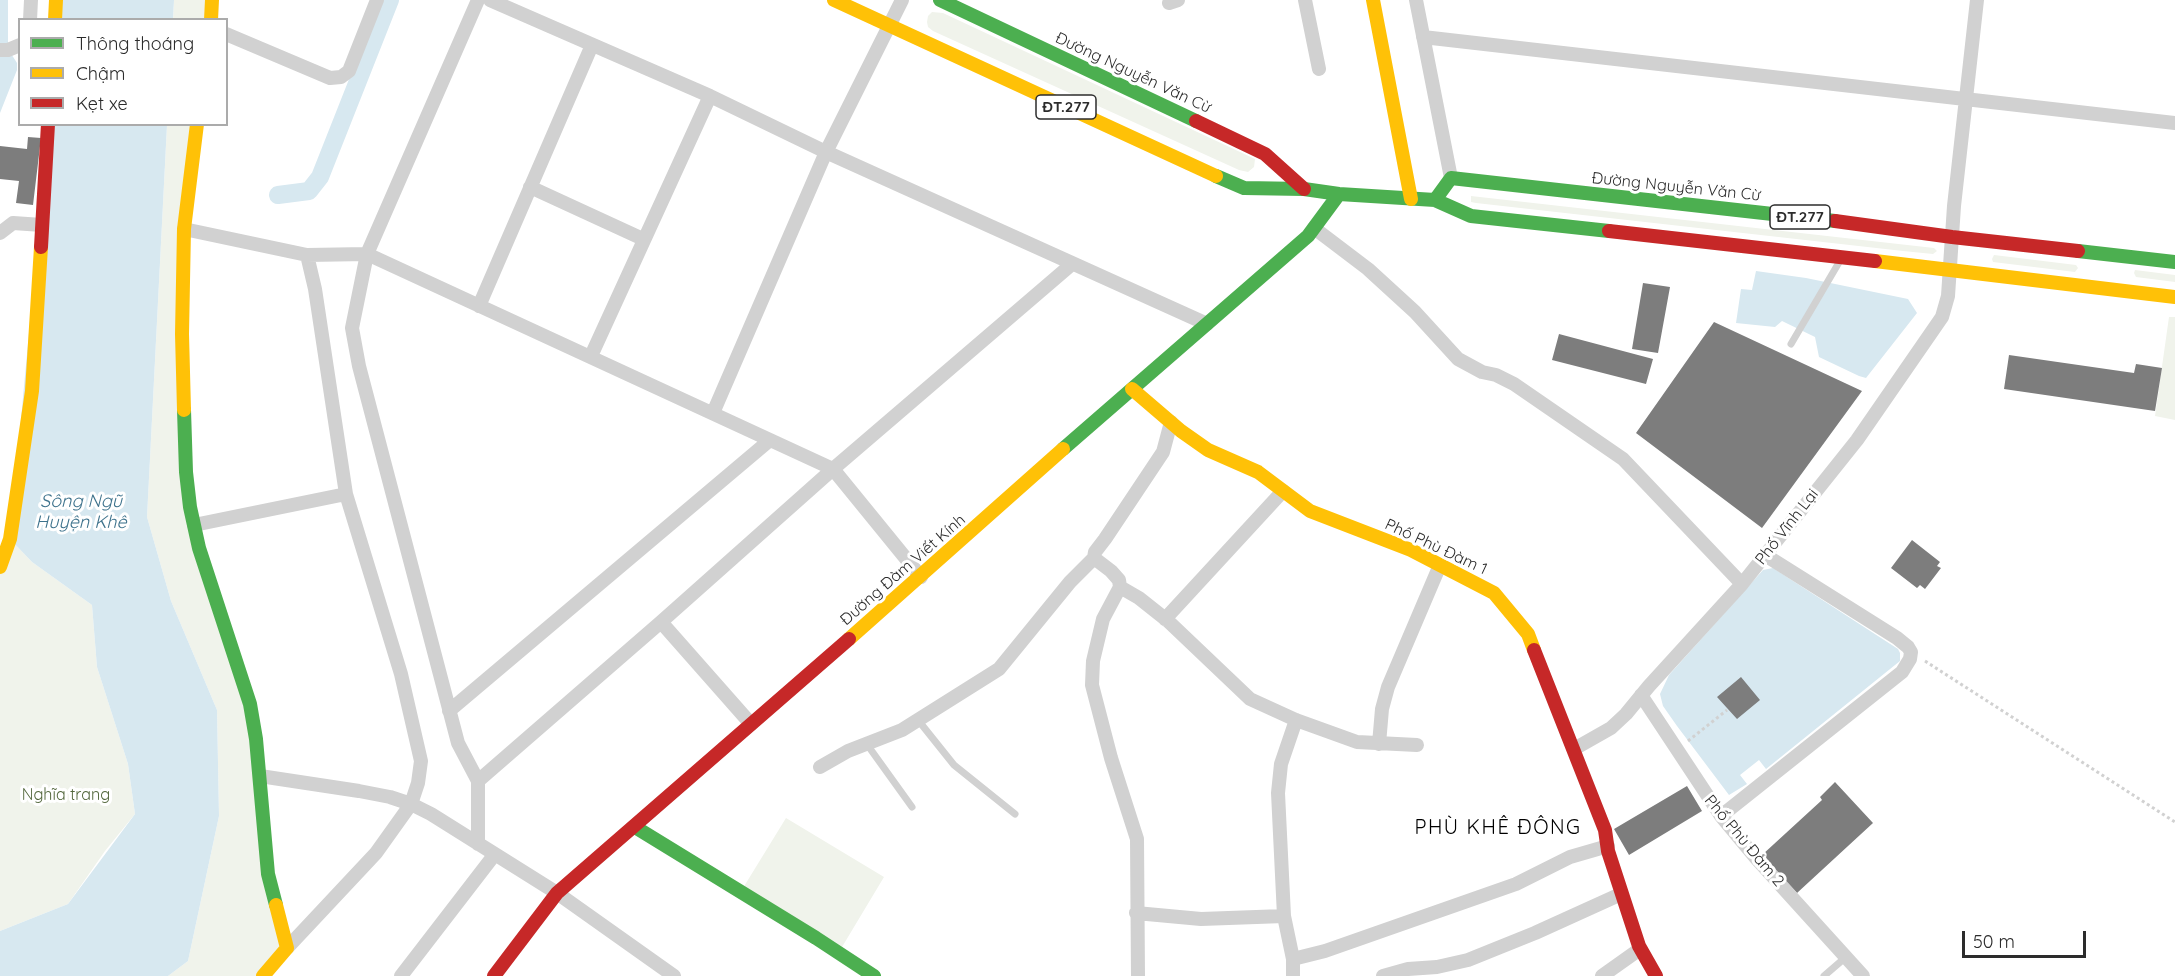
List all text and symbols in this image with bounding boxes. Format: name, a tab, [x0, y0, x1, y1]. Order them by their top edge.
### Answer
legend	[18, 18, 228, 126]
street label: Đường Nguyễn Văn Cừ	[1052, 28, 1214, 118]
text: Thông thoáng	[76, 32, 194, 55]
text: Chậm	[76, 62, 125, 85]
text: Kẹt xe	[76, 92, 128, 115]
road number: ĐT.277	[1036, 95, 1096, 119]
street label: Đường Nguyễn Văn Cừ	[1591, 169, 1761, 205]
road number: ĐT.277	[1770, 205, 1830, 229]
street label: Phố Vĩnh Lại	[1751, 485, 1823, 569]
water label: Sông Ngũ Huyện Khê	[35, 491, 127, 534]
street label: Đường Đàm Viết Kính	[837, 510, 969, 630]
street label: Phố Phù Đàm 1	[1382, 515, 1490, 579]
park label: Nghĩa trang	[22, 785, 110, 805]
street label: Phố Phù Đàm 2	[1700, 791, 1788, 891]
district label: PHÙ KHÊ ĐÔNG	[1415, 816, 1581, 840]
scale bar	[1965, 919, 2090, 957]
text: 50 m	[1973, 930, 2015, 953]

